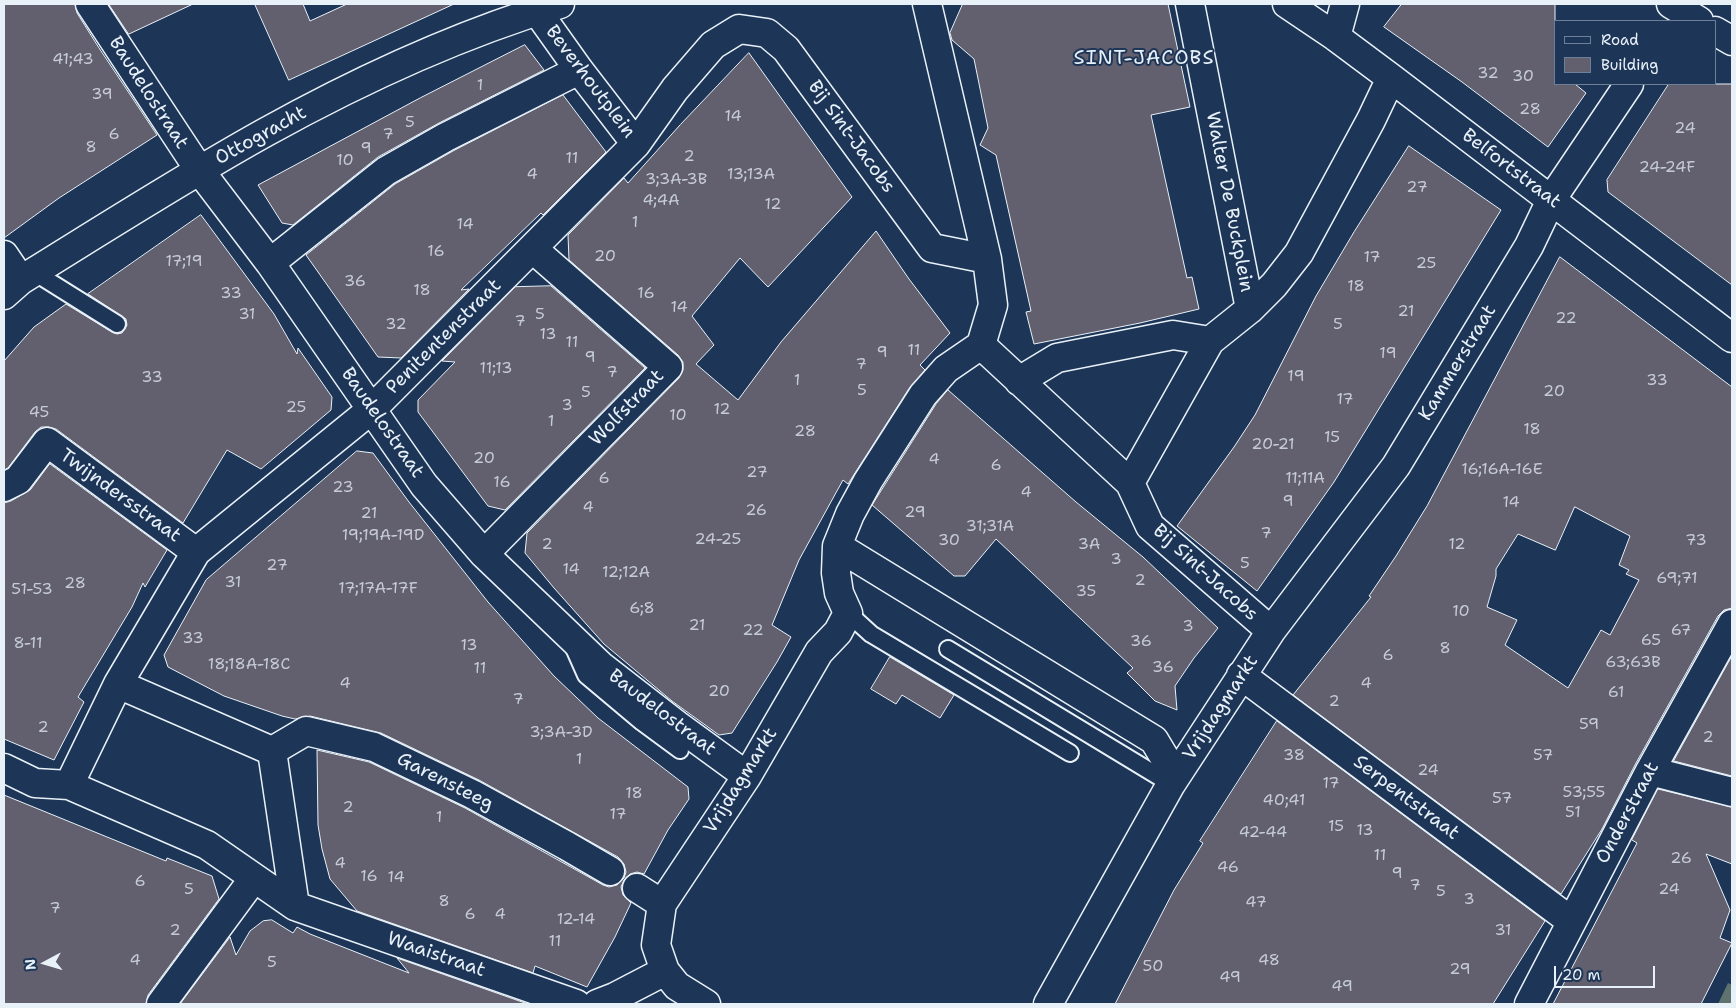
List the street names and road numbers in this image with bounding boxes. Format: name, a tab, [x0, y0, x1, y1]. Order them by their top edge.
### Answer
street label: Beverhoutplein	[540, 21, 640, 143]
street label: Baudelostraat	[103, 33, 193, 153]
street label: Bij Sint-Jacobs	[803, 76, 899, 198]
street label: Ottogracht	[211, 102, 311, 170]
street label: Walter De Buckplein	[1200, 110, 1258, 294]
street label: Belfortstraat	[1457, 124, 1565, 214]
street label: Penitentenstraat	[382, 275, 506, 399]
street label: Kammerstraat	[1414, 301, 1502, 425]
street label: Baudelostraat	[336, 364, 428, 482]
street label: Wolfstraat	[585, 365, 669, 451]
street label: Twijndersstraat	[55, 444, 185, 548]
street label: Bij Sint-Jacobs	[1148, 520, 1262, 626]
street label: Vrijdagmarkt	[1179, 651, 1263, 765]
street label: Baudelostraat	[604, 665, 720, 761]
street label: Vrijdagmarkt	[699, 724, 783, 838]
street label: Garensteeg	[393, 748, 497, 816]
street label: Serpentstraat	[1349, 751, 1463, 845]
street label: Onderstraat	[1592, 758, 1664, 868]
street label: Waaistraat	[384, 928, 488, 982]

